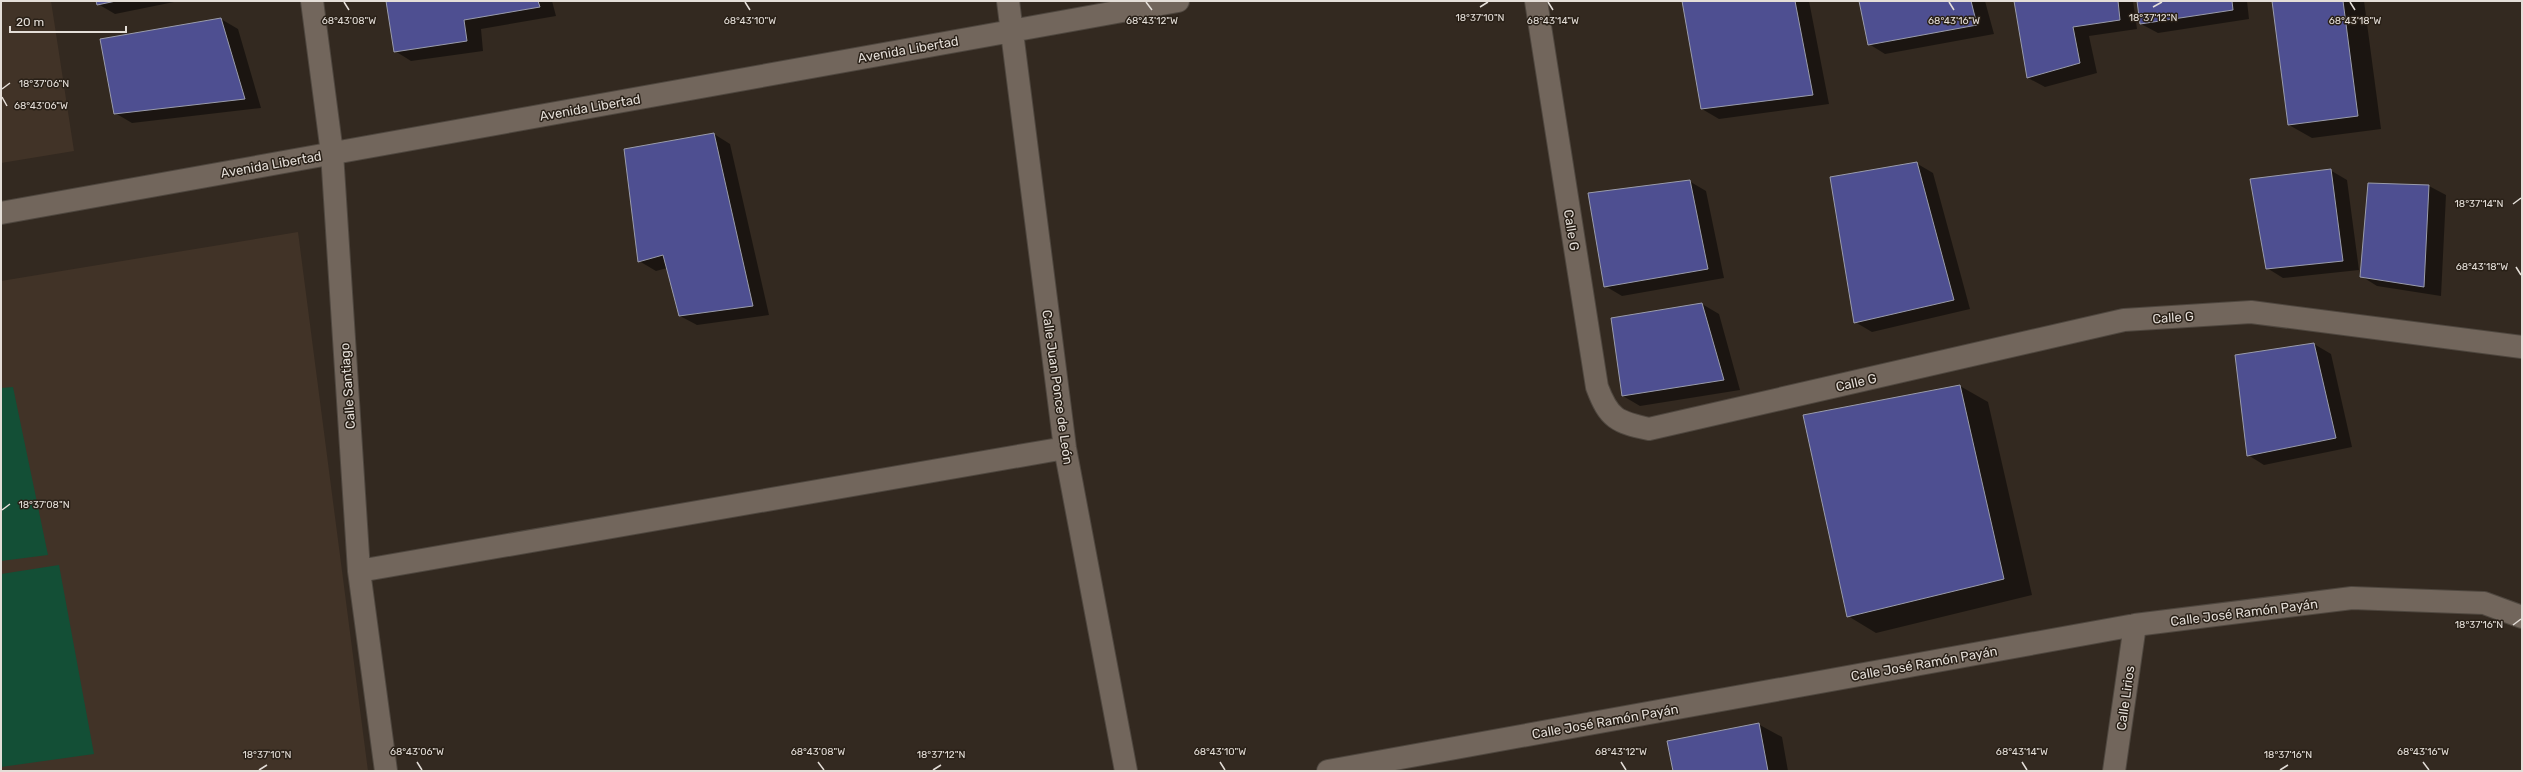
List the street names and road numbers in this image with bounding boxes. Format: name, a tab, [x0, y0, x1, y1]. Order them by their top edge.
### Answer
street label: Avenida Libertad	[857, 33, 960, 66]
street label: Avenida Libertad	[539, 91, 642, 124]
street label: Avenida Libertad	[220, 148, 323, 181]
street label: Calle G	[1561, 208, 1582, 252]
street label: Calle Juan Ponce de León	[1039, 309, 1076, 465]
street label: Calle G	[2152, 309, 2194, 326]
street label: Calle Santiago	[337, 342, 359, 430]
street label: Calle G	[1834, 370, 1878, 394]
street label: Calle José Ramón Payán	[2169, 596, 2319, 629]
street label: Calle José Ramón Payán	[1850, 643, 1998, 684]
street label: Calle Lirios	[2114, 664, 2138, 731]
street label: Calle José Ramón Payán	[1531, 701, 1679, 742]

